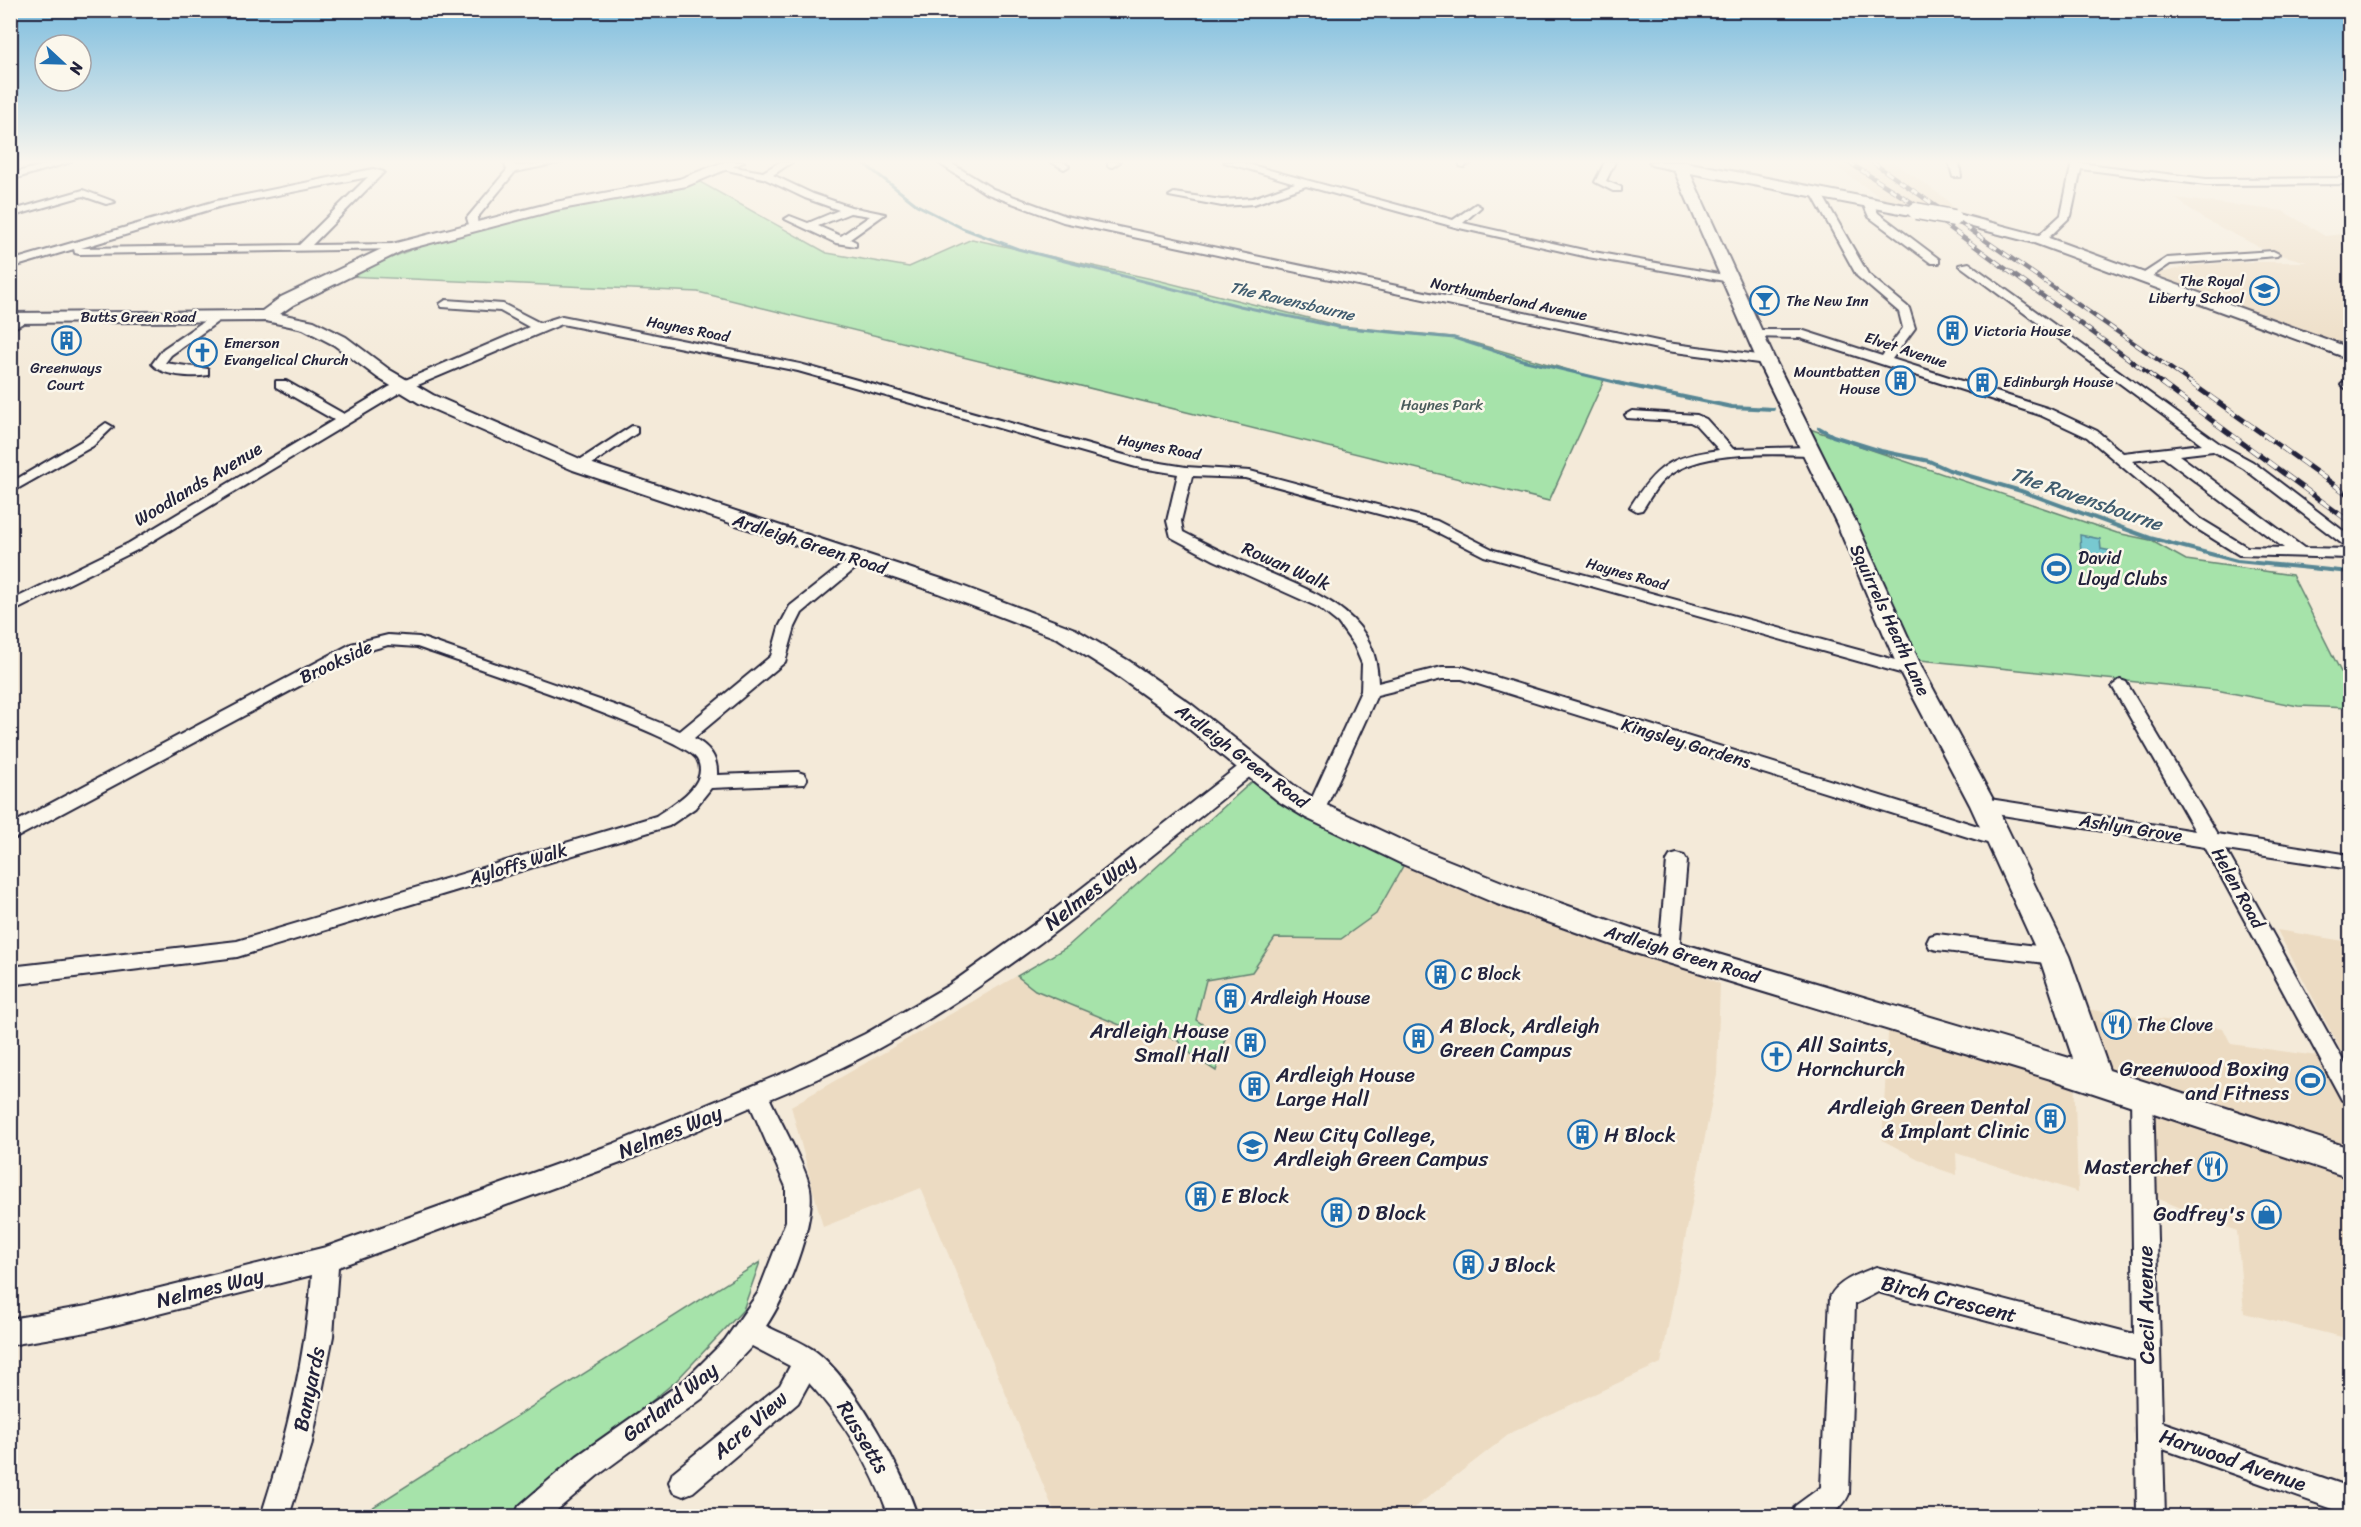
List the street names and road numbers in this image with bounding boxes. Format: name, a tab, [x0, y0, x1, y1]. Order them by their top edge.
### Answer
street label: Northumberland Avenue	[1428, 270, 1590, 328]
street label: Butts Green Road	[80, 304, 197, 330]
street label: Haynes Road	[644, 308, 733, 350]
street label: Elvet Avenue	[1861, 324, 1951, 376]
street label: Haynes Road	[1115, 426, 1204, 468]
street label: Woodlands Avenue	[127, 433, 269, 535]
street label: Ardleigh Green Road	[728, 504, 893, 585]
street label: Rowan Walk	[1237, 532, 1336, 600]
street label: Squirrels Heath Lane	[1841, 539, 1939, 701]
street label: Haynes Road	[1583, 550, 1672, 598]
street label: Brookside	[294, 631, 378, 693]
street label: Ardleigh Green Road	[1167, 694, 1317, 818]
street label: Kingsley Gardens	[1617, 708, 1755, 778]
street label: Ashlyn Grove	[2076, 804, 2185, 852]
street label: Ayloffs Walk	[464, 834, 571, 894]
street label: Helen Road	[2202, 841, 2274, 936]
street label: Nelmes Way	[1035, 843, 1145, 941]
street label: Ardleigh Green Road	[1600, 915, 1765, 993]
street label: Nelmes Way	[612, 1094, 728, 1170]
street label: Cecil Avenue	[2126, 1245, 2166, 1365]
street label: Nelmes Way	[152, 1256, 268, 1320]
street label: Birch Crescent	[1877, 1264, 2021, 1334]
street label: Banyards	[281, 1343, 337, 1435]
street label: Garland Way	[613, 1352, 727, 1452]
street label: Acre View	[703, 1381, 797, 1470]
street label: Russetts	[826, 1393, 900, 1481]
street label: Harwood Avenue	[2154, 1417, 2312, 1503]

